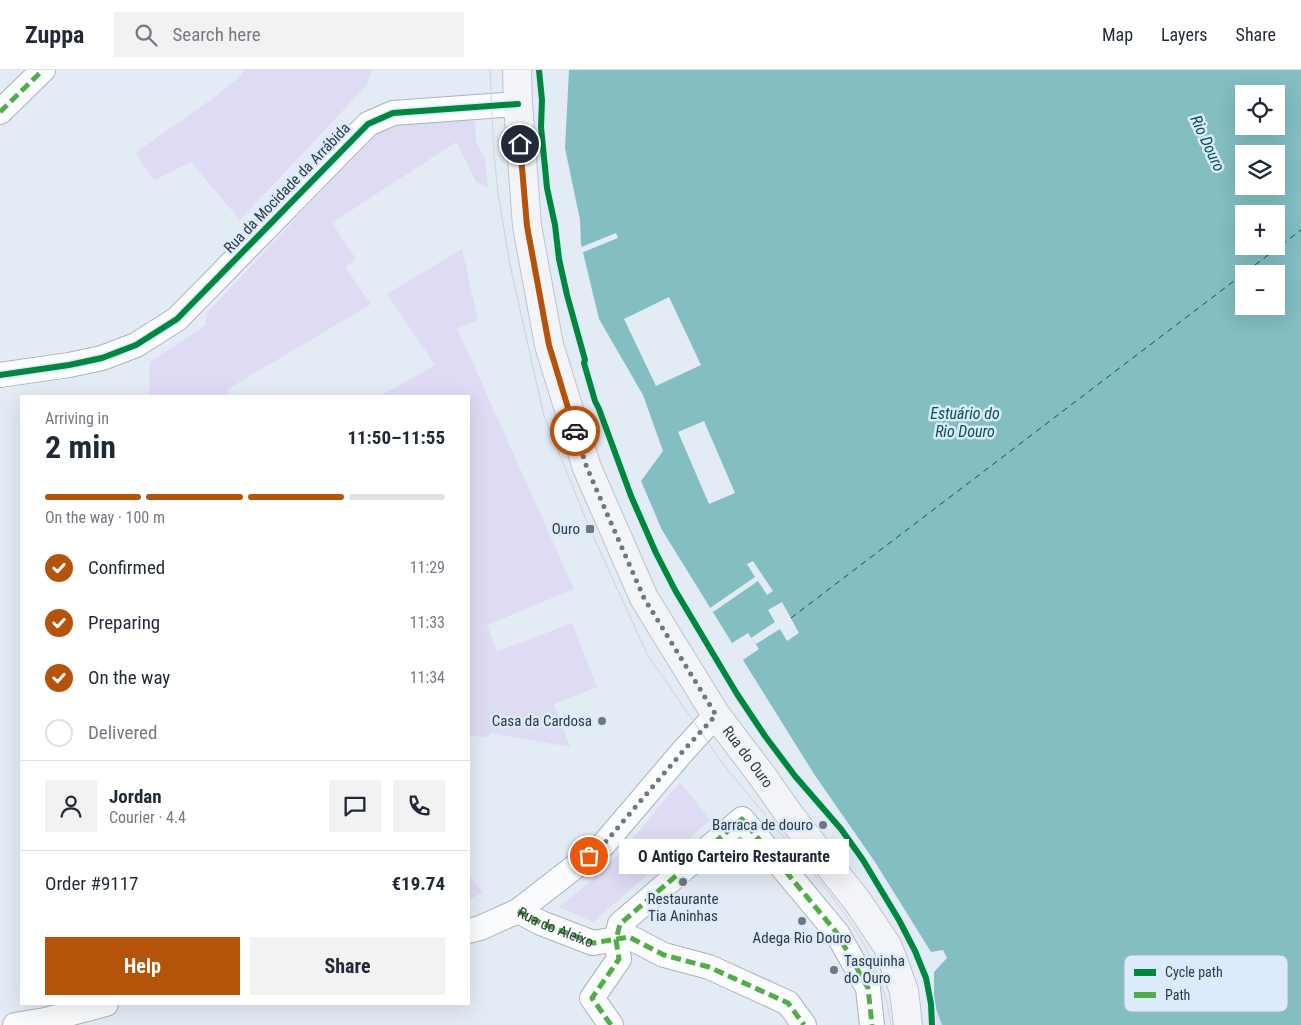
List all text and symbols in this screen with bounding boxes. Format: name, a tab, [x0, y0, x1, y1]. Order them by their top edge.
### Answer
search box	[114, 12, 464, 57]
text: Zuppa	[25, 21, 84, 49]
icon: search	[132, 21, 160, 49]
text: Search here	[172, 23, 261, 46]
text: Map	[1102, 24, 1133, 45]
text: Layers	[1161, 24, 1208, 45]
text: Share	[1236, 24, 1276, 45]
map controls	[1235, 85, 1285, 315]
button: locate	[1235, 85, 1285, 135]
water label: Rio Douro	[1186, 112, 1229, 174]
street label: Rua da Mocidade da Arrábida	[220, 119, 354, 257]
pin	[499, 123, 541, 165]
icon: home	[506, 130, 534, 158]
button: layers	[1235, 145, 1285, 195]
button: +	[1235, 205, 1285, 255]
button: −	[1235, 265, 1285, 315]
water label: Estuário do Rio Douro	[930, 404, 1000, 441]
courier	[550, 406, 600, 456]
text: Arriving in	[45, 409, 109, 428]
icon: car	[561, 417, 589, 445]
text: 11:50–11:55	[347, 426, 445, 449]
text: 2 min	[45, 428, 116, 466]
text: On the way · 100 m	[45, 508, 165, 527]
place label: Ouro	[552, 520, 580, 538]
marker: Ouro	[584, 523, 596, 535]
icon: check	[45, 554, 73, 582]
text: Confirmed	[88, 556, 165, 579]
text: 11:29	[410, 558, 445, 577]
icon: check	[45, 609, 73, 637]
text: Preparing	[88, 611, 160, 634]
text: 11:33	[410, 613, 445, 632]
icon: check	[45, 664, 73, 692]
text: On the way	[88, 666, 170, 689]
text: 11:34	[410, 668, 445, 687]
place label: Casa da Cardosa	[492, 712, 592, 730]
marker: Casa da Cardosa	[596, 715, 608, 727]
text: Delivered	[88, 721, 157, 744]
street label: Rua do Ouro	[719, 723, 777, 791]
button: person	[45, 780, 97, 832]
button: chat	[329, 780, 381, 832]
button: phone	[393, 780, 445, 832]
text: Jordan	[109, 785, 162, 808]
text: Courier · 4.4	[109, 808, 186, 827]
place label: Barraca de douro	[712, 816, 813, 834]
marker: Barraca de douro	[817, 819, 829, 831]
pin	[568, 835, 610, 877]
callout: O Antigo Carteiro Restaurante	[619, 838, 849, 874]
icon: bag	[575, 842, 603, 870]
text: O Antigo Carteiro Restaurante	[638, 847, 830, 866]
text: Order #9117	[45, 872, 138, 895]
text: €19.74	[391, 872, 445, 895]
marker: Restaurante Tia Aninhas	[677, 876, 689, 888]
place label: Restaurante Tia Aninhas	[648, 890, 718, 925]
street label: Rua do Aleixo	[514, 903, 596, 951]
marker: Adega Rio Douro	[796, 915, 808, 927]
place label: Adega Rio Douro	[753, 929, 851, 947]
button: Help	[45, 937, 240, 995]
button: Share	[250, 937, 445, 995]
place label: Tasquinha do Ouro	[844, 952, 905, 987]
legend	[1124, 955, 1288, 1012]
marker: Tasquinha do Ouro	[828, 964, 840, 976]
text: Cycle path	[1165, 964, 1223, 980]
text: Path	[1165, 987, 1190, 1003]

